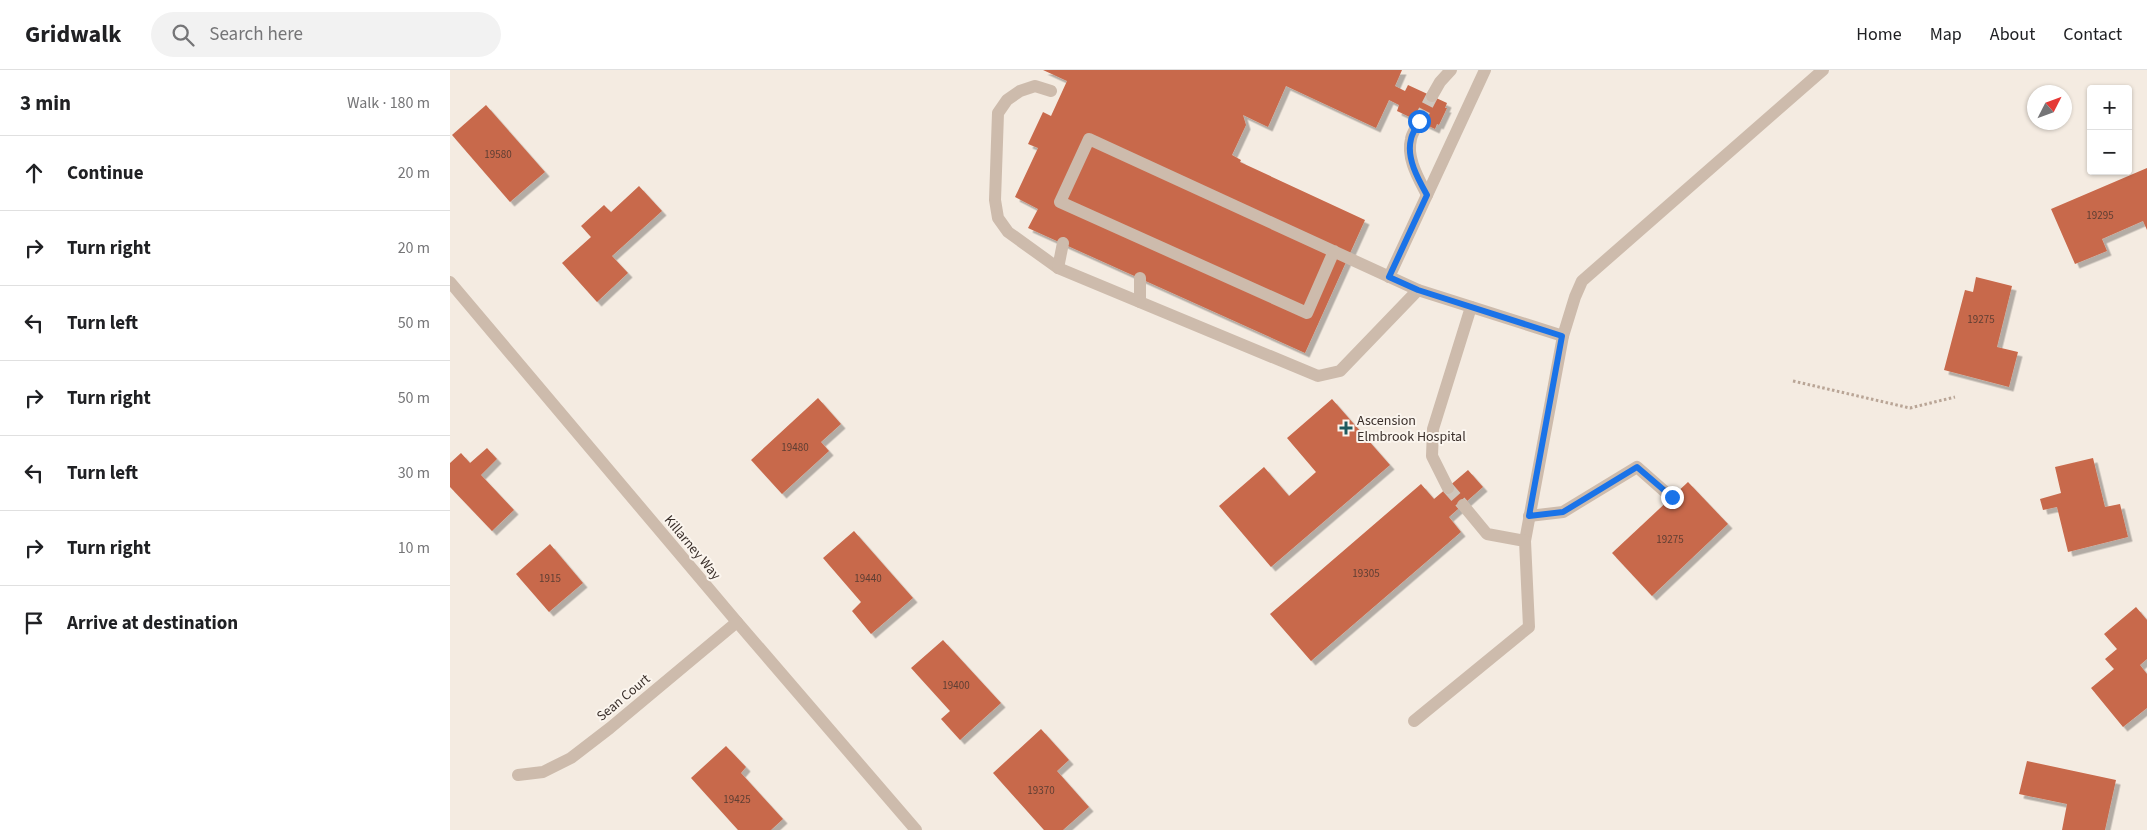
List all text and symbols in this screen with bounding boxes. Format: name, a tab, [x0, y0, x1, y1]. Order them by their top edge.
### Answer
search box	[151, 12, 501, 57]
text: Gridwalk	[25, 17, 121, 52]
icon: search	[169, 21, 197, 49]
text: Search here	[209, 21, 303, 48]
text: Home	[1856, 22, 1902, 47]
text: Map	[1930, 22, 1962, 47]
text: About	[1990, 22, 2035, 47]
text: Contact	[2063, 22, 2122, 47]
north arrow	[2027, 85, 2072, 130]
map controls	[2087, 85, 2132, 175]
button: +	[2087, 85, 2132, 130]
text: 3 min	[20, 88, 71, 118]
text: Walk · 180 m	[347, 92, 430, 114]
route start	[1408, 110, 1431, 133]
button: −	[2087, 130, 2132, 175]
house number: 19580	[484, 147, 512, 162]
icon: ahead	[20, 159, 48, 187]
text: Continue	[67, 160, 144, 187]
text: 20 m	[398, 162, 430, 184]
house number: 19295	[2086, 208, 2114, 223]
icon: right	[20, 234, 48, 262]
text: Turn right	[67, 235, 151, 262]
text: 20 m	[398, 237, 430, 259]
icon: left	[20, 309, 48, 337]
text: Turn left	[67, 310, 138, 337]
text: 50 m	[398, 312, 430, 334]
house number: 19275	[1967, 312, 1995, 327]
icon: right	[20, 384, 48, 412]
text: Turn right	[67, 385, 151, 412]
text: 50 m	[398, 387, 430, 409]
place label: Ascension Elmbrook Hospital	[1357, 411, 1466, 447]
marker: Ascension Elmbrook Hospital	[1339, 421, 1353, 435]
house number: 19480	[781, 440, 809, 455]
icon: left	[20, 459, 48, 487]
text: Turn left	[67, 460, 138, 487]
text: 30 m	[398, 462, 430, 484]
route end	[1661, 486, 1684, 509]
street label: Killarney Way	[659, 511, 726, 585]
house number: 19275	[1656, 532, 1684, 547]
icon: right	[20, 534, 48, 562]
text: Turn right	[67, 535, 151, 562]
text: 10 m	[398, 537, 430, 559]
house number: 19305	[1352, 566, 1380, 581]
house number: 1915	[539, 571, 561, 586]
house number: 19440	[854, 571, 882, 586]
icon: arrive	[20, 609, 48, 637]
text: Arrive at destination	[67, 610, 238, 637]
street label: Sean Court	[592, 669, 655, 726]
house number: 19400	[942, 678, 970, 693]
house number: 19370	[1027, 783, 1055, 798]
house number: 19425	[723, 792, 751, 807]

